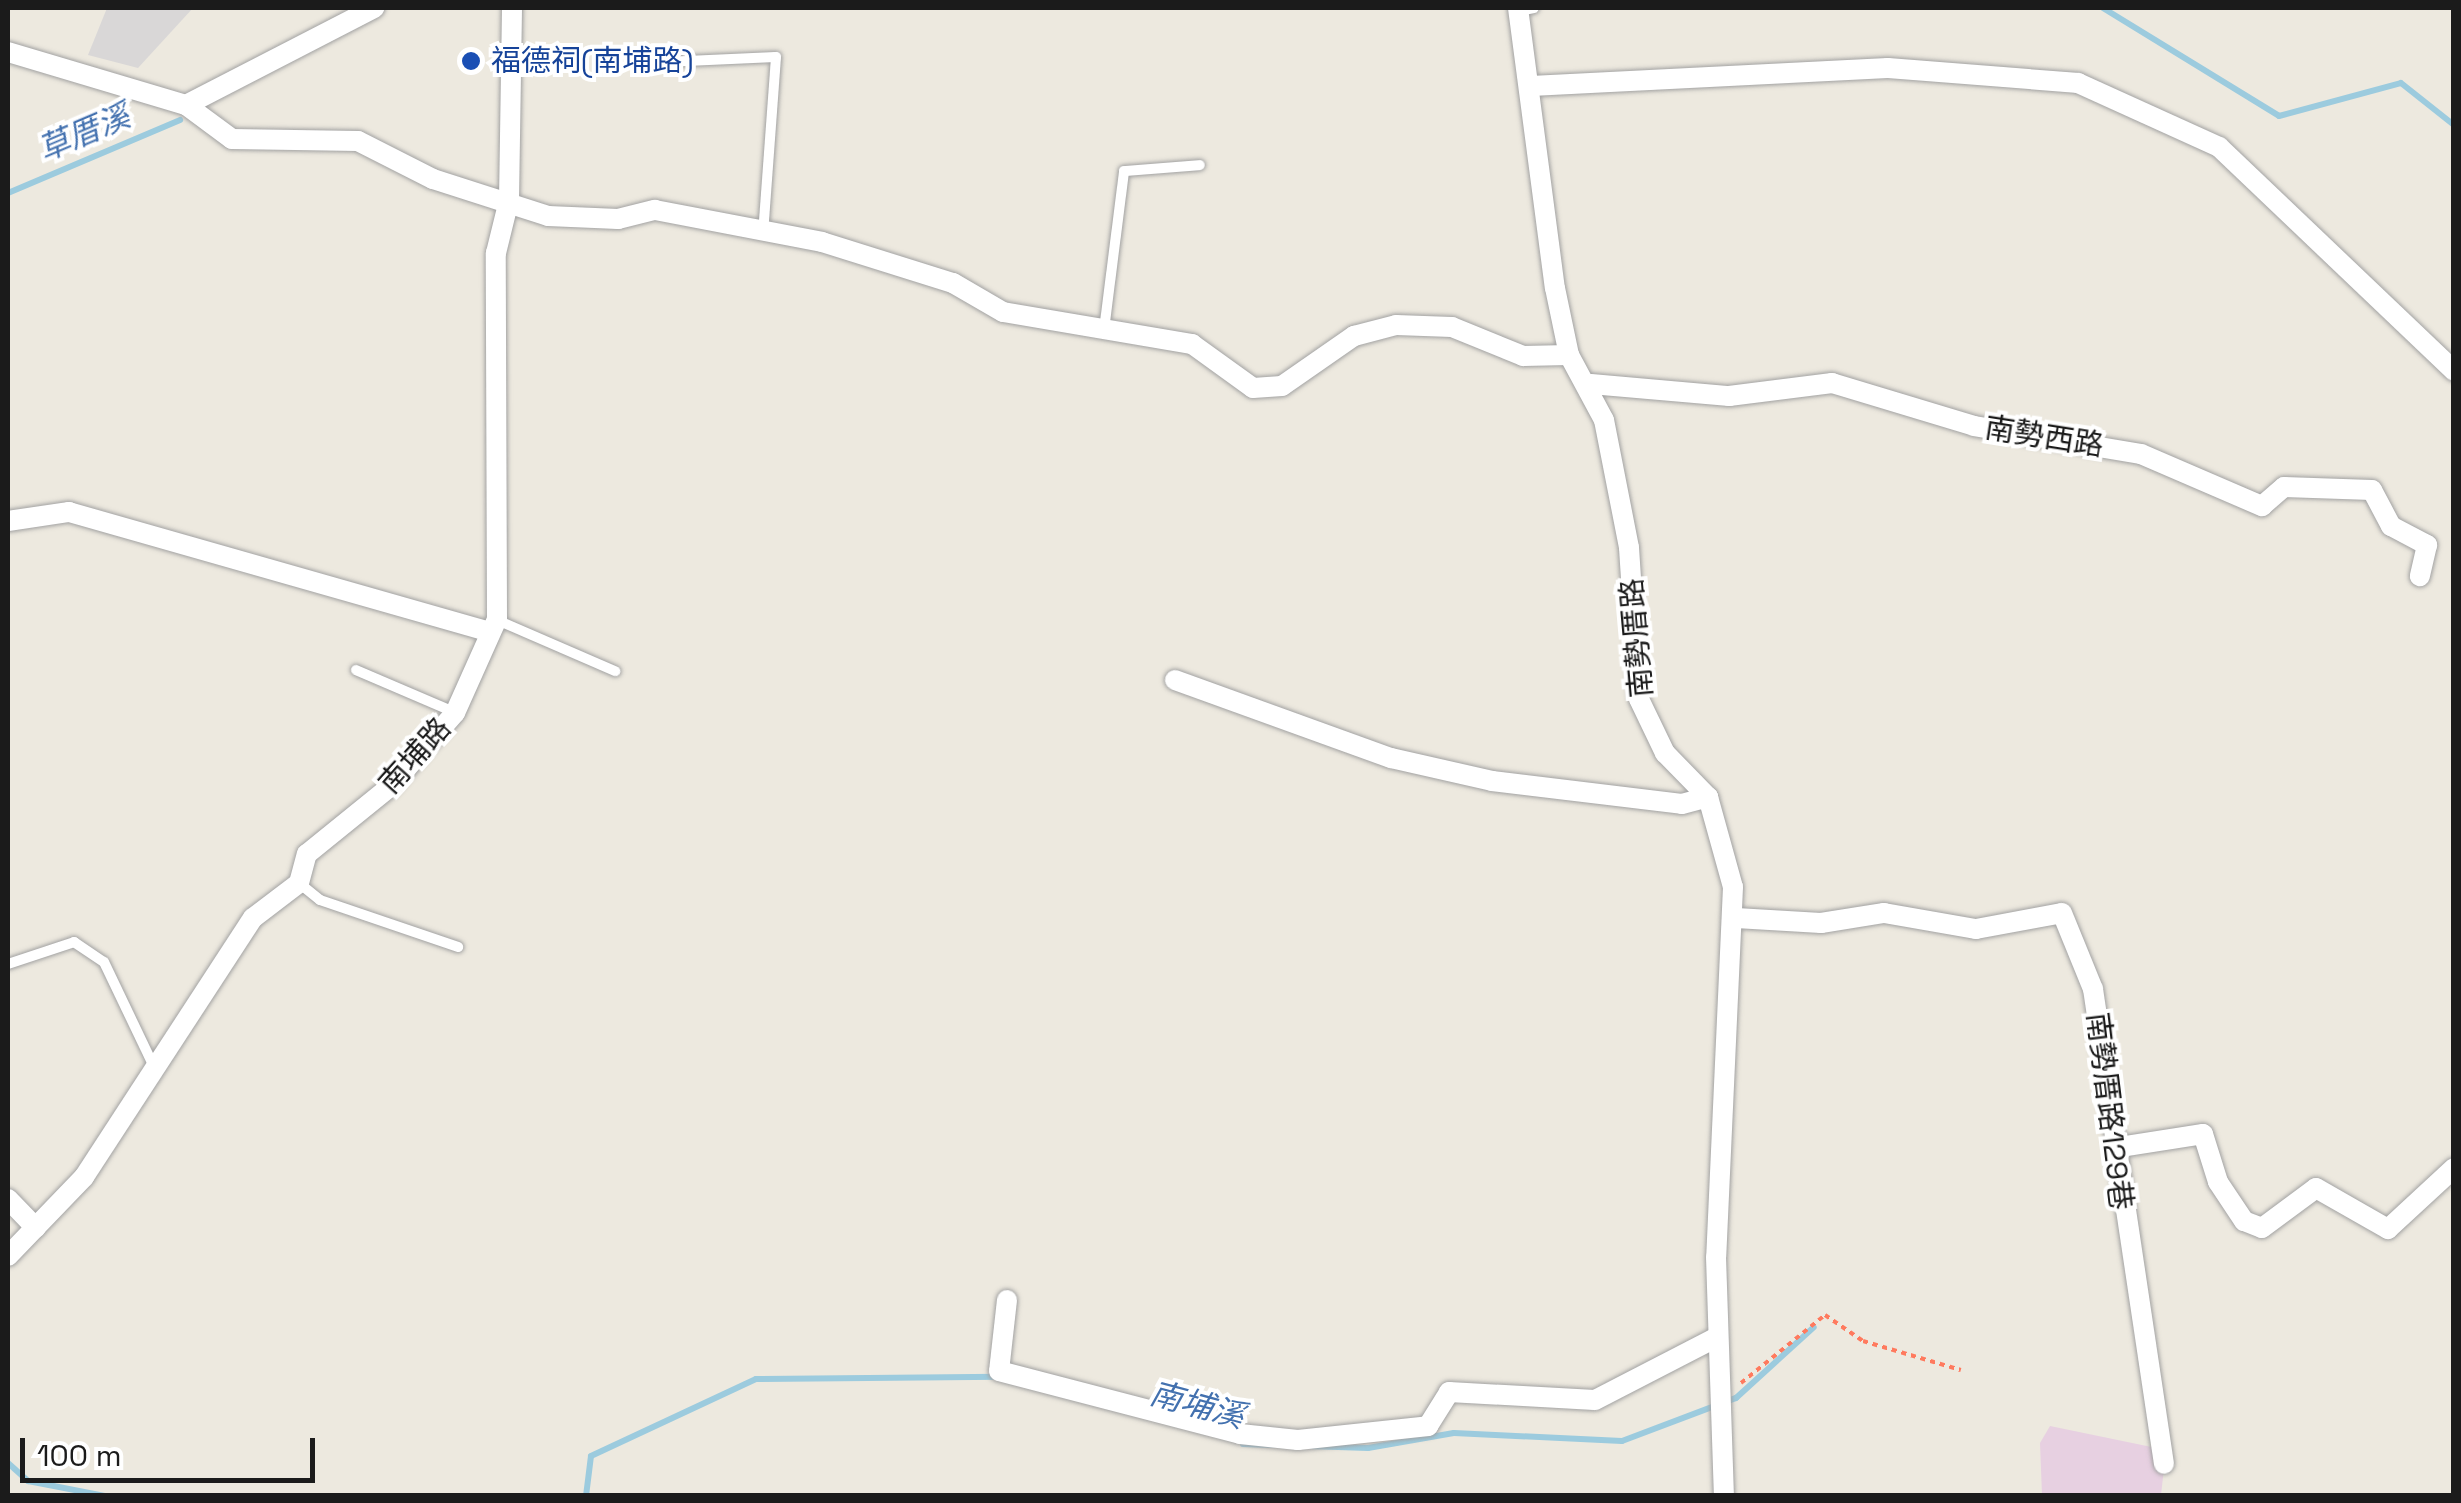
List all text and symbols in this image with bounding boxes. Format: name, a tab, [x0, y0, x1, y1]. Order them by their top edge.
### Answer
place label: 福德祠(南埔路)	[491, 43, 694, 79]
marker: 福德祠(南埔路)	[460, 50, 482, 72]
water label: 草厝溪	[32, 97, 136, 169]
street label: 南勢西路	[1982, 410, 2106, 464]
street label: 南勢厝路	[1614, 577, 1660, 699]
street label: 南埔路	[372, 711, 458, 801]
street label: 南勢厝路129巷	[2079, 1010, 2139, 1212]
water label: 南埔溪	[1146, 1374, 1248, 1436]
scale bar	[25, 1418, 320, 1480]
text: 100 m	[37, 1436, 122, 1475]

